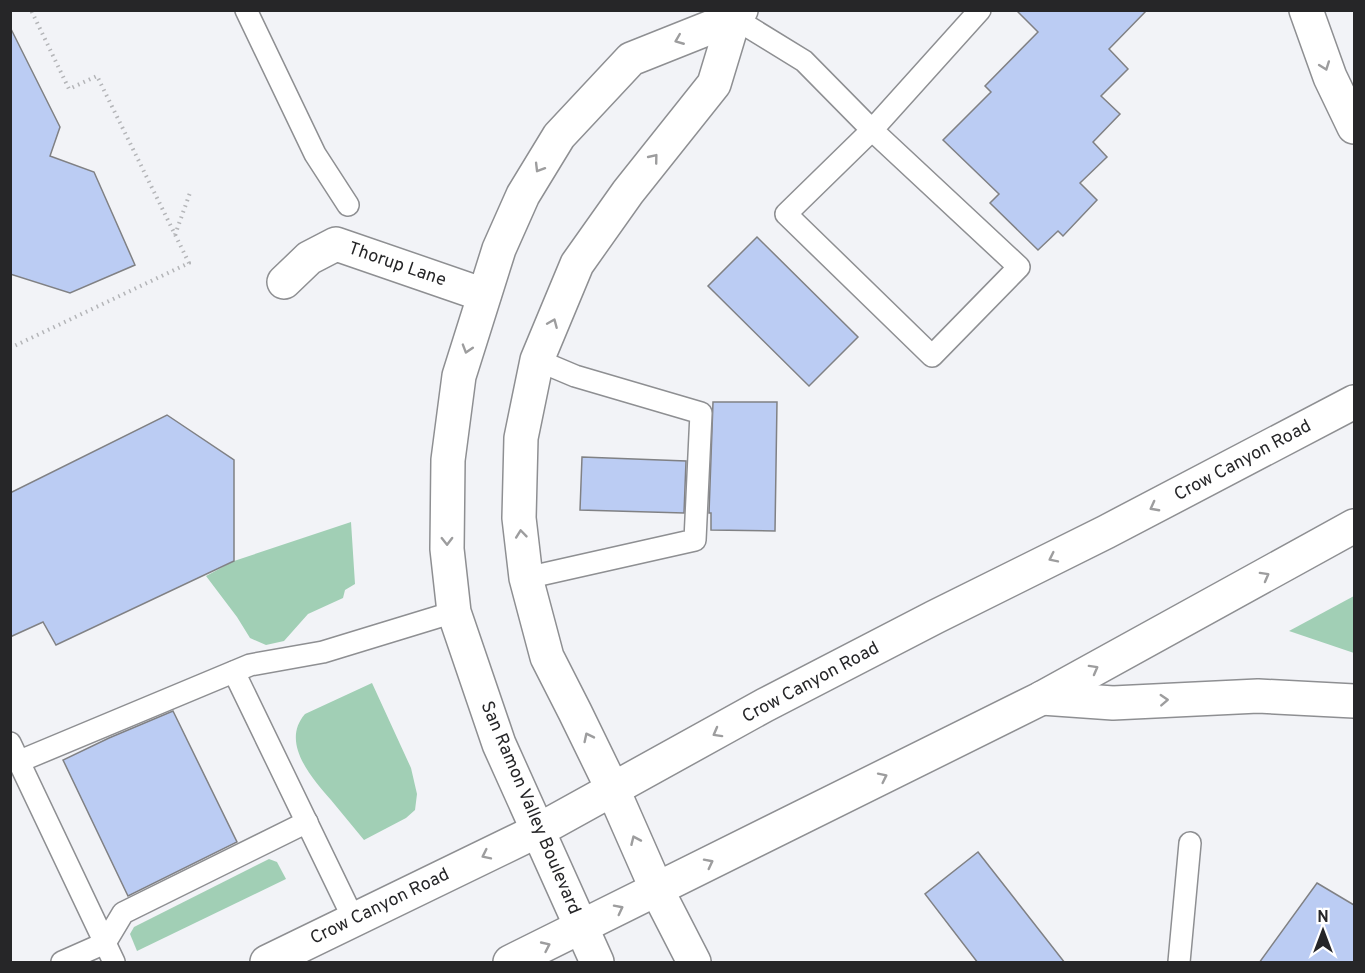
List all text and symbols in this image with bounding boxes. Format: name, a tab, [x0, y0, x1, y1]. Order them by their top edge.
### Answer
one-way arrow	[674, 33, 685, 45]
one-way arrow	[1318, 60, 1331, 71]
one-way arrow	[647, 154, 658, 165]
one-way arrow	[535, 162, 547, 172]
street label: Thorup Lane	[345, 237, 449, 293]
one-way arrow	[546, 318, 558, 329]
one-way arrow	[462, 343, 474, 353]
street label: Crow Canyon Road	[1170, 415, 1316, 507]
one-way arrow	[1149, 500, 1160, 511]
one-way arrow	[515, 530, 528, 539]
one-way arrow	[441, 537, 453, 546]
one-way arrow	[1049, 551, 1060, 563]
one-way arrow	[1258, 572, 1269, 583]
street label: Crow Canyon Road	[738, 637, 884, 729]
one-way arrow	[1088, 665, 1098, 677]
one-way arrow	[1159, 694, 1168, 707]
street label: San Ramon Valley Boulevard	[475, 698, 585, 918]
one-way arrow	[712, 726, 723, 737]
one-way arrow	[583, 733, 595, 744]
one-way arrow	[877, 772, 888, 784]
one-way arrow	[630, 835, 642, 846]
one-way arrow	[482, 848, 493, 860]
one-way arrow	[702, 859, 713, 871]
street label: Crow Canyon Road	[307, 863, 453, 951]
north arrow	[1293, 901, 1353, 961]
one-way arrow	[613, 905, 623, 916]
text: N	[1317, 908, 1329, 928]
one-way arrow	[539, 941, 550, 953]

